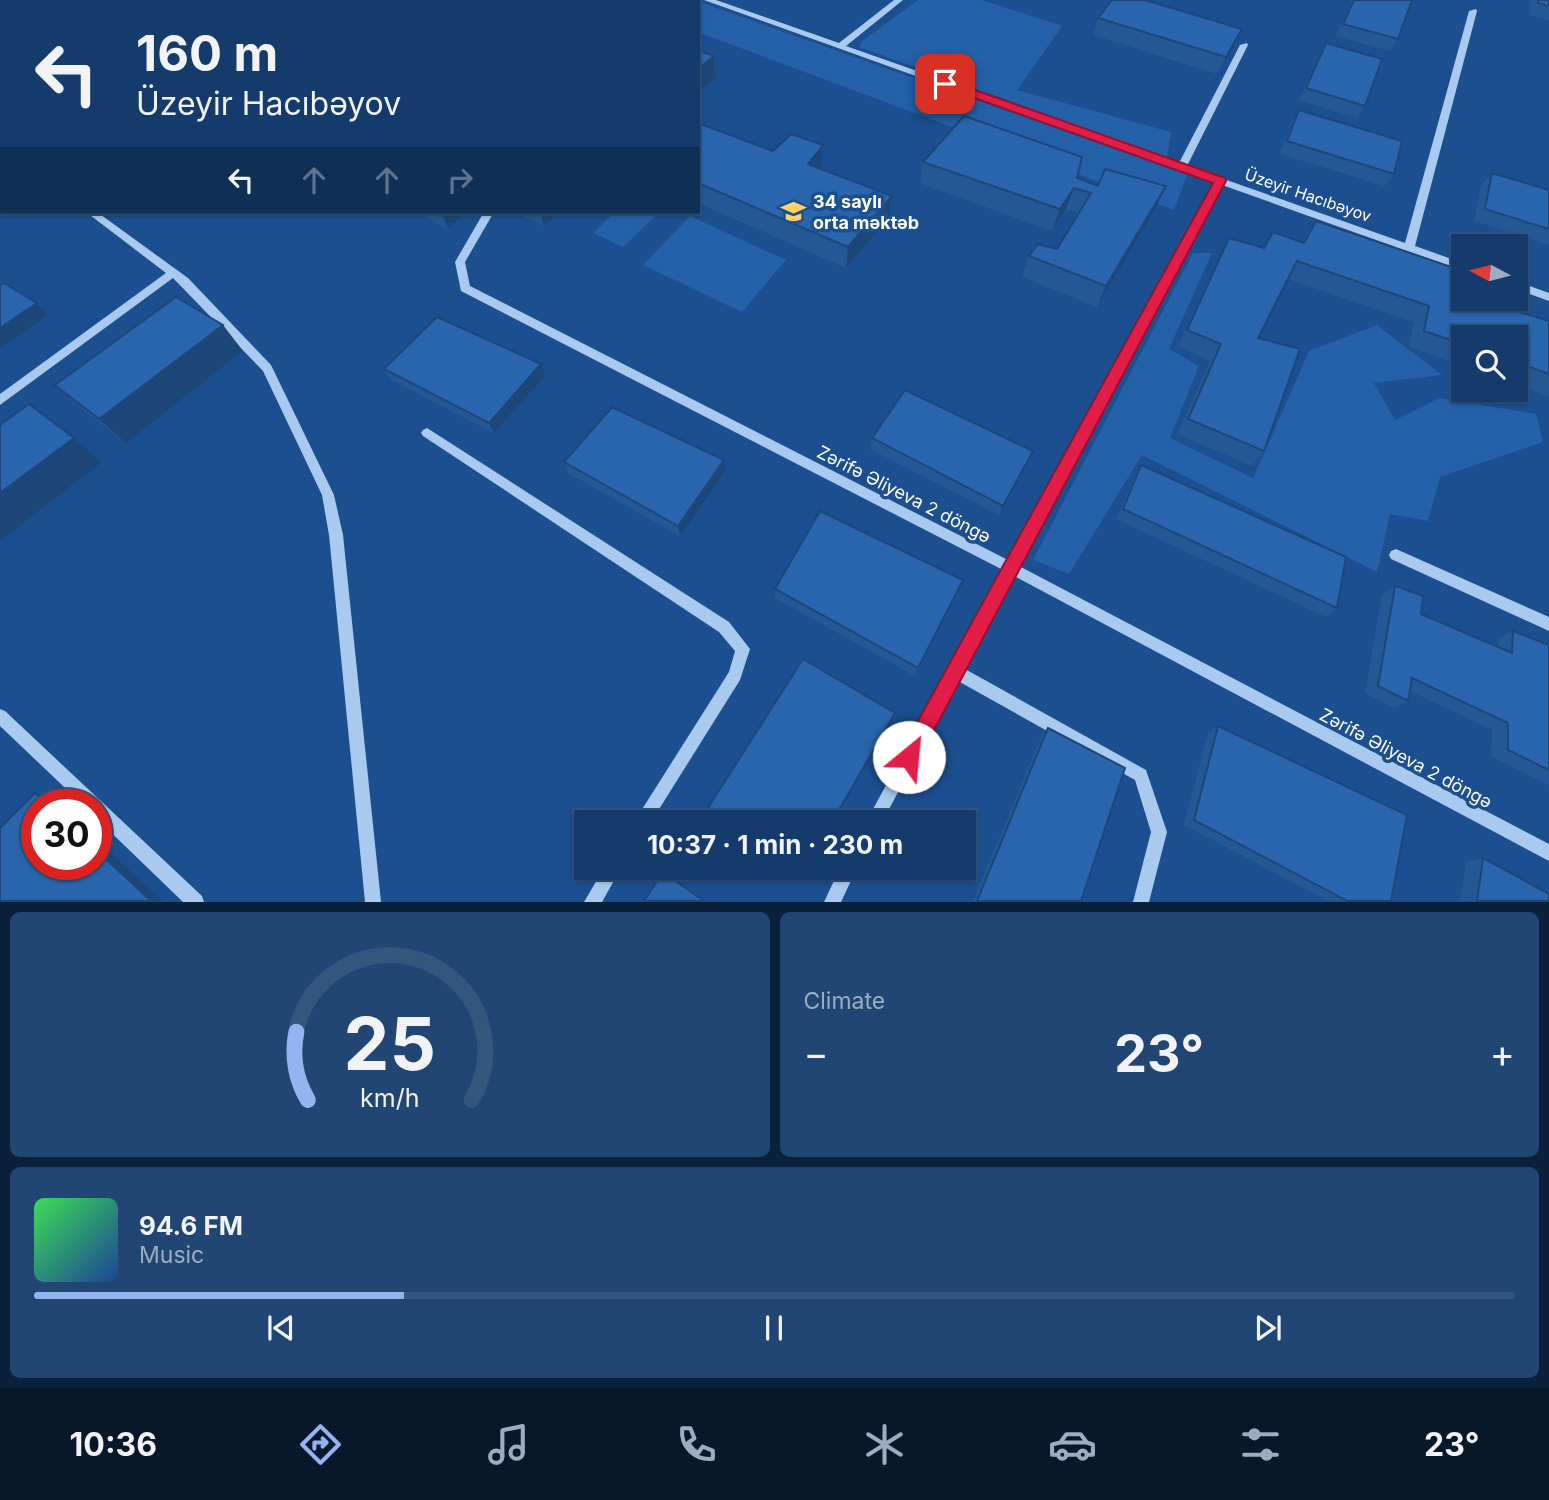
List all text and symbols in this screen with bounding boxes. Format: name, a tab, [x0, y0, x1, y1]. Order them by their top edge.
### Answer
text: 160 m	[136, 24, 278, 83]
icon: left	[21, 28, 112, 119]
pin	[915, 54, 975, 114]
icon: arrive	[926, 65, 964, 103]
text: Üzeyir Hacıbəyov	[136, 84, 401, 123]
icon: left	[222, 161, 260, 199]
icon: ahead	[295, 161, 333, 199]
icon: ahead	[368, 161, 406, 199]
icon: right	[441, 161, 479, 199]
street label: Üzeyir Hacıbəyov	[1242, 164, 1374, 226]
place label: 34 saylı orta məktəb	[813, 191, 919, 233]
school or university icon: 34 saylı orta məktəb	[779, 197, 807, 225]
north arrow	[1451, 234, 1528, 312]
map controls	[1451, 234, 1528, 402]
button: search	[1451, 325, 1528, 402]
street label: Zərifə Əliyeva 2 döngə	[814, 441, 994, 547]
street label: Zərifə Əliyeva 2 döngə	[1316, 704, 1496, 812]
position arrow	[872, 720, 946, 794]
speed limit sign: 30	[21, 789, 112, 880]
text: 10:37 · 1 min · 230 m	[647, 829, 903, 860]
text: Climate	[804, 987, 885, 1015]
text: 25	[344, 1000, 436, 1089]
text: 23°	[1114, 1022, 1204, 1085]
text: −	[804, 1030, 829, 1076]
text: +	[1490, 1030, 1515, 1076]
text: km/h	[360, 1083, 419, 1113]
text: 94.6 FM	[139, 1210, 243, 1241]
text: Music	[139, 1241, 204, 1269]
icon: previous	[262, 1309, 300, 1347]
icon: pause	[755, 1309, 793, 1347]
icon: next	[1249, 1309, 1287, 1347]
icon: directions	[296, 1420, 345, 1469]
icon: music	[484, 1420, 533, 1469]
icon: phone	[672, 1420, 721, 1469]
icon: climate	[860, 1420, 909, 1469]
icon: car	[1048, 1420, 1097, 1469]
icon: filters	[1236, 1420, 1285, 1469]
text: 10:36	[70, 1425, 157, 1464]
text: 23°	[1424, 1425, 1479, 1464]

